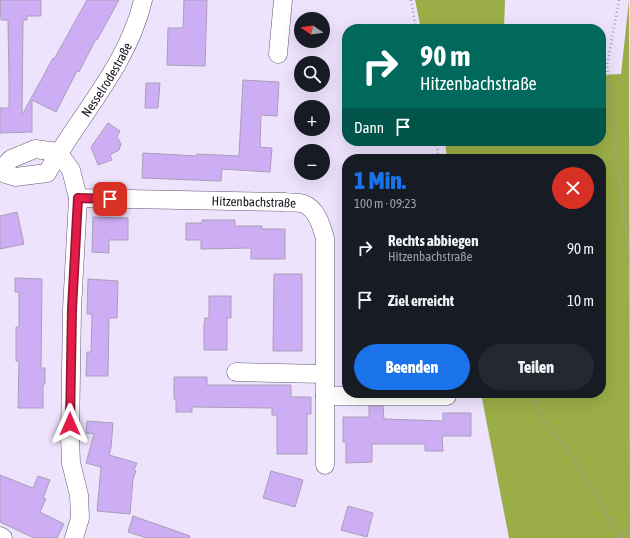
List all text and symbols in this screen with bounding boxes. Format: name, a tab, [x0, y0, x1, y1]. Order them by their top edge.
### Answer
north arrow	[294, 12, 330, 48]
map controls	[294, 12, 330, 180]
street label: Nesselrodestraße	[78, 40, 135, 119]
icon: right	[354, 40, 406, 92]
text: 90 m	[420, 40, 470, 72]
button: search	[294, 56, 330, 92]
text: Hitzenbachstraße	[420, 73, 537, 94]
button: +	[294, 100, 330, 136]
icon: arrive	[392, 116, 414, 138]
text: Dann	[354, 119, 384, 136]
button: −	[294, 144, 330, 180]
text: 1 Min.	[354, 167, 406, 194]
button: close	[552, 167, 594, 209]
pin	[93, 182, 127, 216]
icon: arrive	[99, 188, 121, 210]
street label: Hitzenbachstraße	[212, 193, 296, 210]
text: 100 m · 09:23	[354, 196, 417, 211]
text: Rechts abbiegen	[388, 232, 478, 249]
icon: right	[354, 237, 376, 259]
text: 90 m	[567, 240, 594, 257]
text: Hitzenbachstraße	[388, 249, 472, 264]
icon: arrive	[354, 289, 376, 311]
text: Ziel erreicht	[388, 292, 454, 309]
text: 10 m	[567, 292, 594, 309]
button: Beenden	[354, 344, 470, 390]
button: Teilen	[478, 344, 594, 390]
position arrow	[49, 403, 91, 445]

